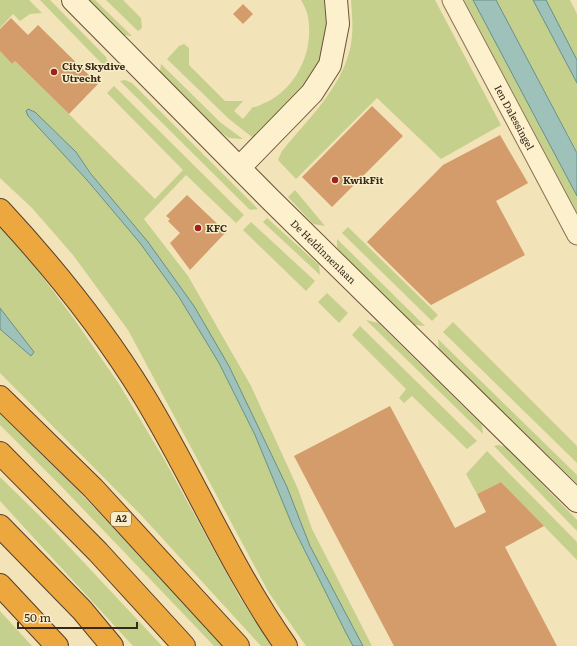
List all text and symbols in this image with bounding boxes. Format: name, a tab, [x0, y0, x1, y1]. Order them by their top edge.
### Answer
place label: City Skydive Utrecht	[62, 58, 126, 85]
marker: City Skydive Utrecht	[49, 67, 59, 77]
street label: Ien Dalessingel	[491, 82, 539, 153]
place label: KwikFit	[343, 172, 384, 187]
marker: KwikFit	[330, 175, 340, 185]
street label: De Heldinnenlaan	[288, 216, 360, 287]
place label: KFC	[206, 220, 227, 235]
marker: KFC	[193, 223, 203, 233]
road number: A2	[111, 512, 131, 526]
scale bar	[18, 604, 137, 630]
text: 50 m	[24, 608, 51, 626]

